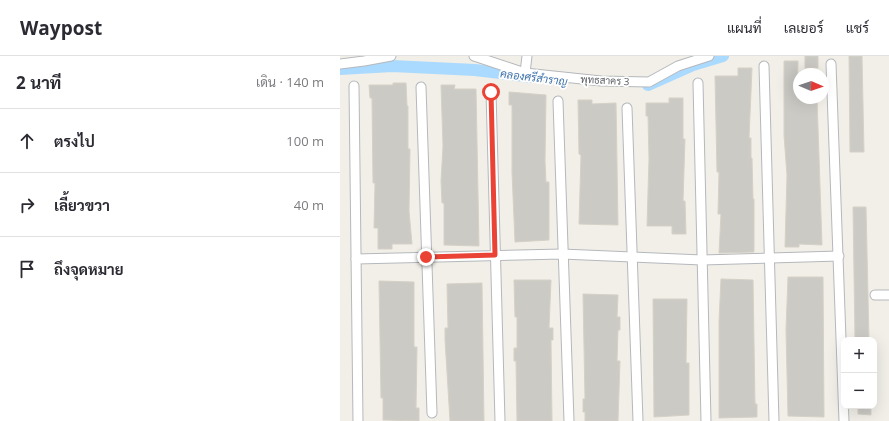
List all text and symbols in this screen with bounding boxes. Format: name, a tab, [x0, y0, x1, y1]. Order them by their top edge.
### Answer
text: Waypost	[20, 15, 102, 41]
text: แผนที่	[727, 18, 762, 37]
text: เลเยอร์	[784, 18, 824, 37]
text: แชร์	[846, 18, 869, 37]
water label: คลองศรีสำราญ	[499, 65, 569, 89]
north arrow	[793, 68, 829, 104]
text: 2 นาที	[16, 71, 61, 94]
street label: พุทธสาคร 3	[580, 72, 630, 89]
text: เดิน · 140 m	[256, 73, 324, 91]
route start	[482, 83, 500, 101]
icon: ahead	[16, 130, 38, 152]
text: ตรงไป	[54, 131, 95, 151]
text: 100 m	[286, 132, 324, 150]
icon: right	[16, 194, 38, 216]
text: เลี้ยวขวา	[54, 195, 110, 215]
text: 40 m	[294, 196, 324, 214]
route end	[417, 248, 435, 266]
icon: arrive	[16, 258, 38, 280]
text: ถึงจุดหมาย	[54, 259, 124, 279]
map controls	[841, 337, 877, 409]
button: +	[841, 337, 877, 373]
button: −	[841, 373, 877, 409]

